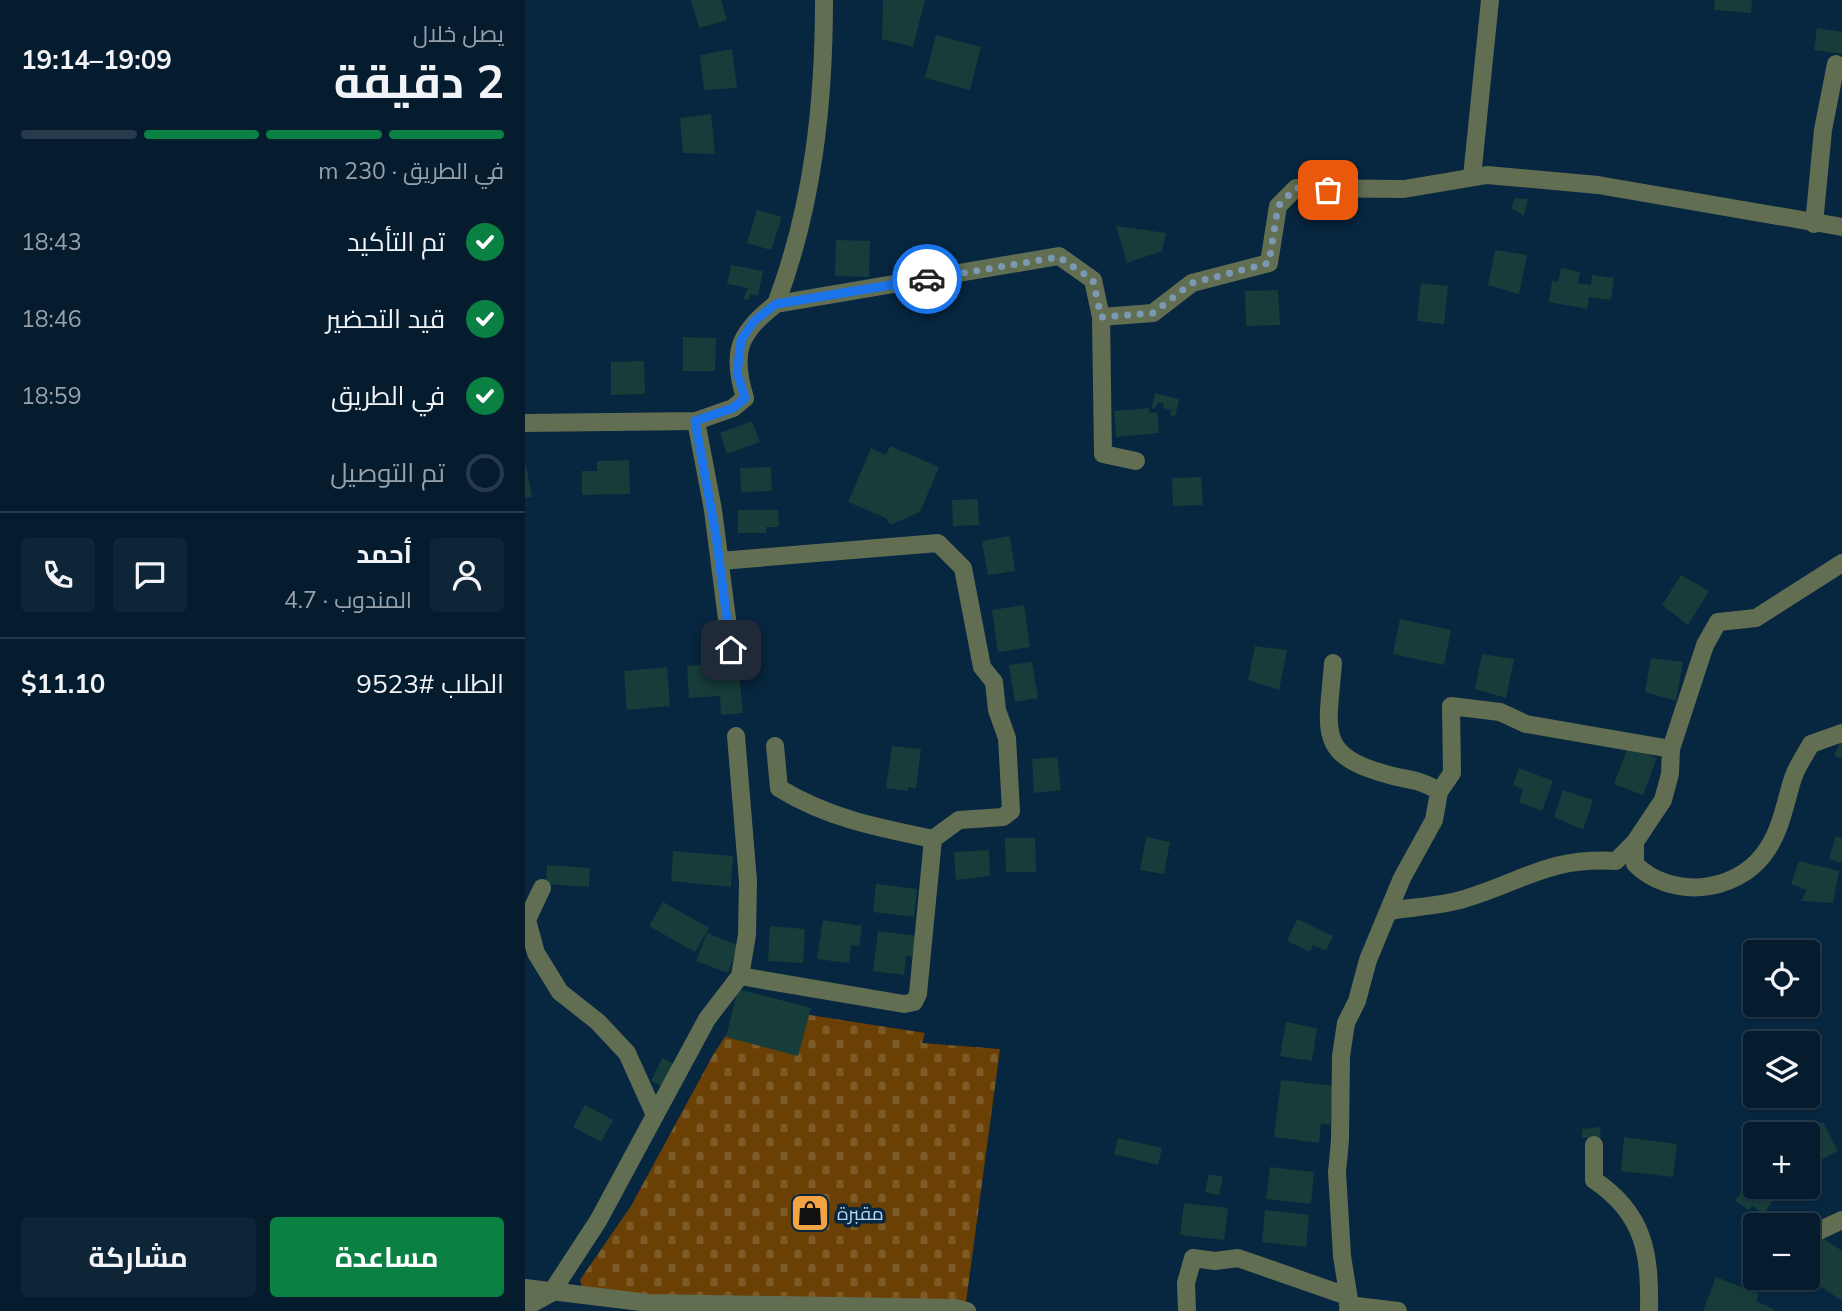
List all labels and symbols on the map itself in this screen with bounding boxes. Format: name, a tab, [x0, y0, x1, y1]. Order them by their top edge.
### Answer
pin	[1298, 160, 1358, 220]
courier	[892, 244, 962, 314]
pin	[701, 620, 761, 680]
shop icon: مقبرة	[789, 1192, 831, 1234]
place label: مقبرة	[837, 1201, 884, 1225]

